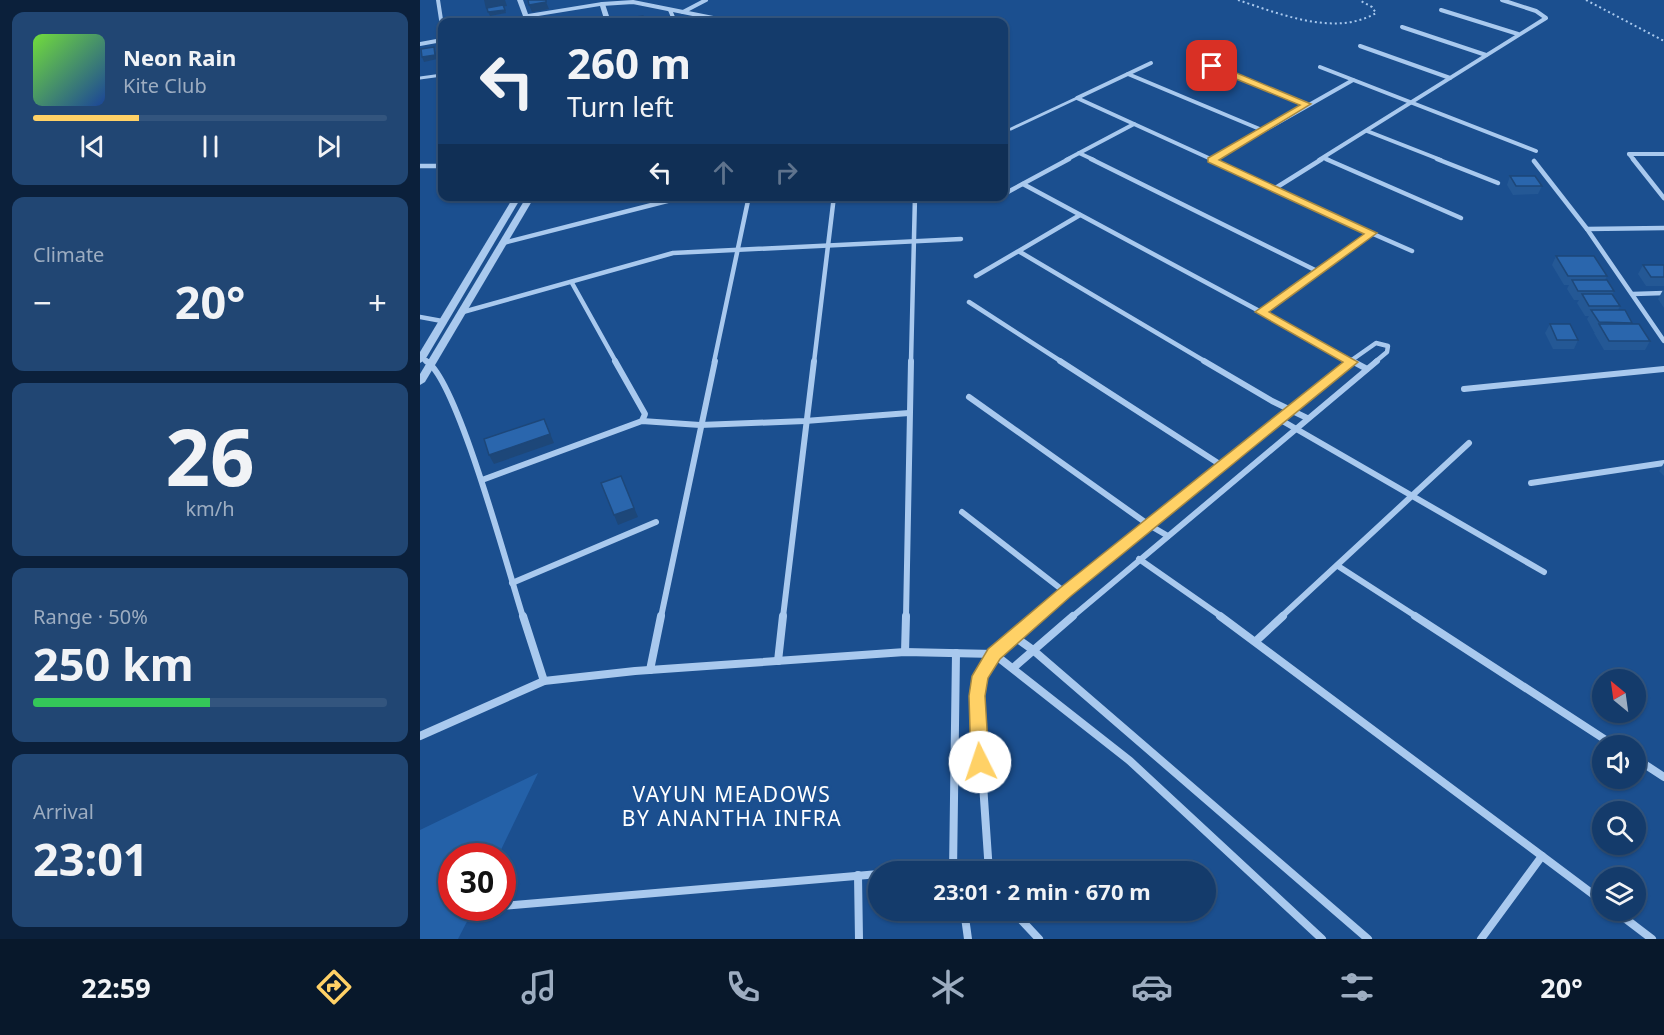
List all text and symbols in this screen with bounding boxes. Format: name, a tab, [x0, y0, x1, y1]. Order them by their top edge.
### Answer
text: 260 m	[567, 34, 691, 91]
pin	[1186, 40, 1237, 91]
text: Neon Rain	[123, 42, 236, 72]
icon: left	[468, 42, 546, 120]
icon: arrive	[1195, 49, 1228, 82]
text: Kite Club	[123, 72, 207, 99]
text: Turn left	[567, 88, 673, 125]
icon: previous	[76, 130, 109, 163]
icon: pause	[194, 130, 227, 163]
icon: next	[312, 130, 345, 163]
icon: left	[644, 156, 677, 189]
icon: ahead	[707, 156, 740, 189]
icon: right	[770, 156, 803, 189]
text: Climate	[33, 241, 104, 268]
text: 20°	[175, 271, 245, 332]
text: −	[33, 280, 52, 325]
text: +	[368, 280, 387, 325]
text: 26	[165, 403, 255, 509]
text: km/h	[185, 495, 235, 522]
text: Range · 50%	[33, 603, 148, 630]
text: 250 km	[33, 633, 194, 694]
north arrow	[1592, 669, 1646, 723]
map controls	[1592, 669, 1646, 921]
position arrow	[948, 730, 1012, 794]
button: sound	[1592, 735, 1646, 789]
district label: VAYUN MEADOWS BY ANANTHA INFRA	[622, 780, 842, 832]
text: Arrival	[33, 798, 94, 825]
button: search	[1592, 801, 1646, 855]
text: 23:01	[33, 828, 149, 889]
speed limit sign: 30	[438, 843, 516, 921]
button: layers	[1592, 867, 1646, 921]
text: 23:01 · 2 min · 670 m	[933, 876, 1151, 906]
icon: directions	[313, 966, 355, 1008]
icon: music	[518, 966, 560, 1008]
icon: phone	[722, 966, 764, 1008]
icon: climate	[927, 966, 969, 1008]
icon: car	[1131, 966, 1173, 1008]
icon: filters	[1336, 966, 1378, 1008]
text: 22:59	[81, 969, 151, 1006]
text: 20°	[1540, 969, 1583, 1006]

